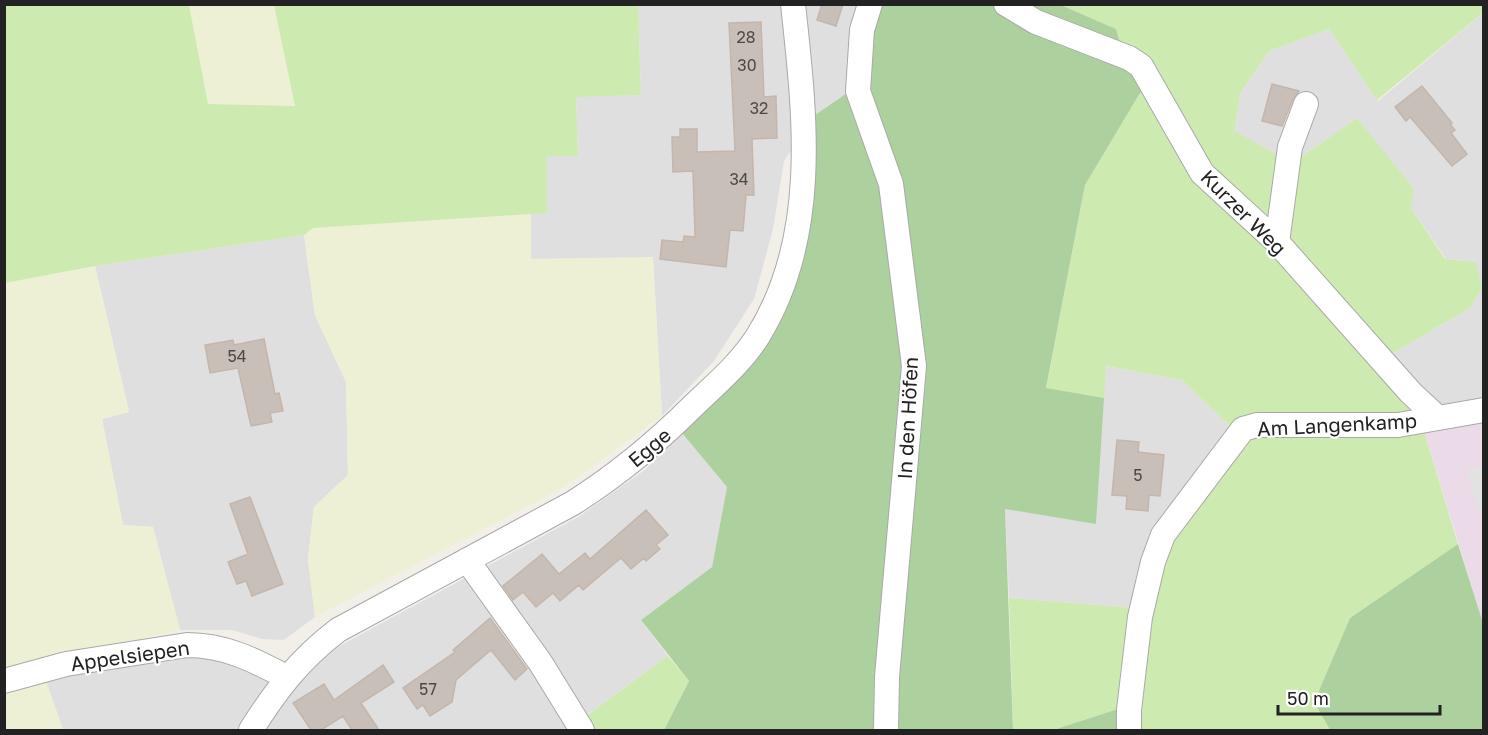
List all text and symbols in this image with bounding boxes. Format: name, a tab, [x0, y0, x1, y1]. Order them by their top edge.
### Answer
house number: 28	[736, 27, 756, 47]
house number: 30	[737, 55, 757, 75]
house number: 32	[750, 98, 768, 118]
street label: Kurzer Weg	[1196, 164, 1292, 260]
house number: 34	[729, 169, 749, 189]
house number: 54	[227, 346, 247, 366]
street label: In den Höfen	[892, 356, 922, 480]
street label: Am Langenkamp	[1257, 408, 1417, 440]
street label: Egge	[623, 422, 675, 472]
house number: 5	[1133, 465, 1143, 485]
street label: Appelsiepen	[69, 635, 191, 675]
scale bar	[1278, 678, 1440, 716]
house number: 57	[419, 679, 437, 699]
text: 50 m	[1287, 687, 1329, 709]

